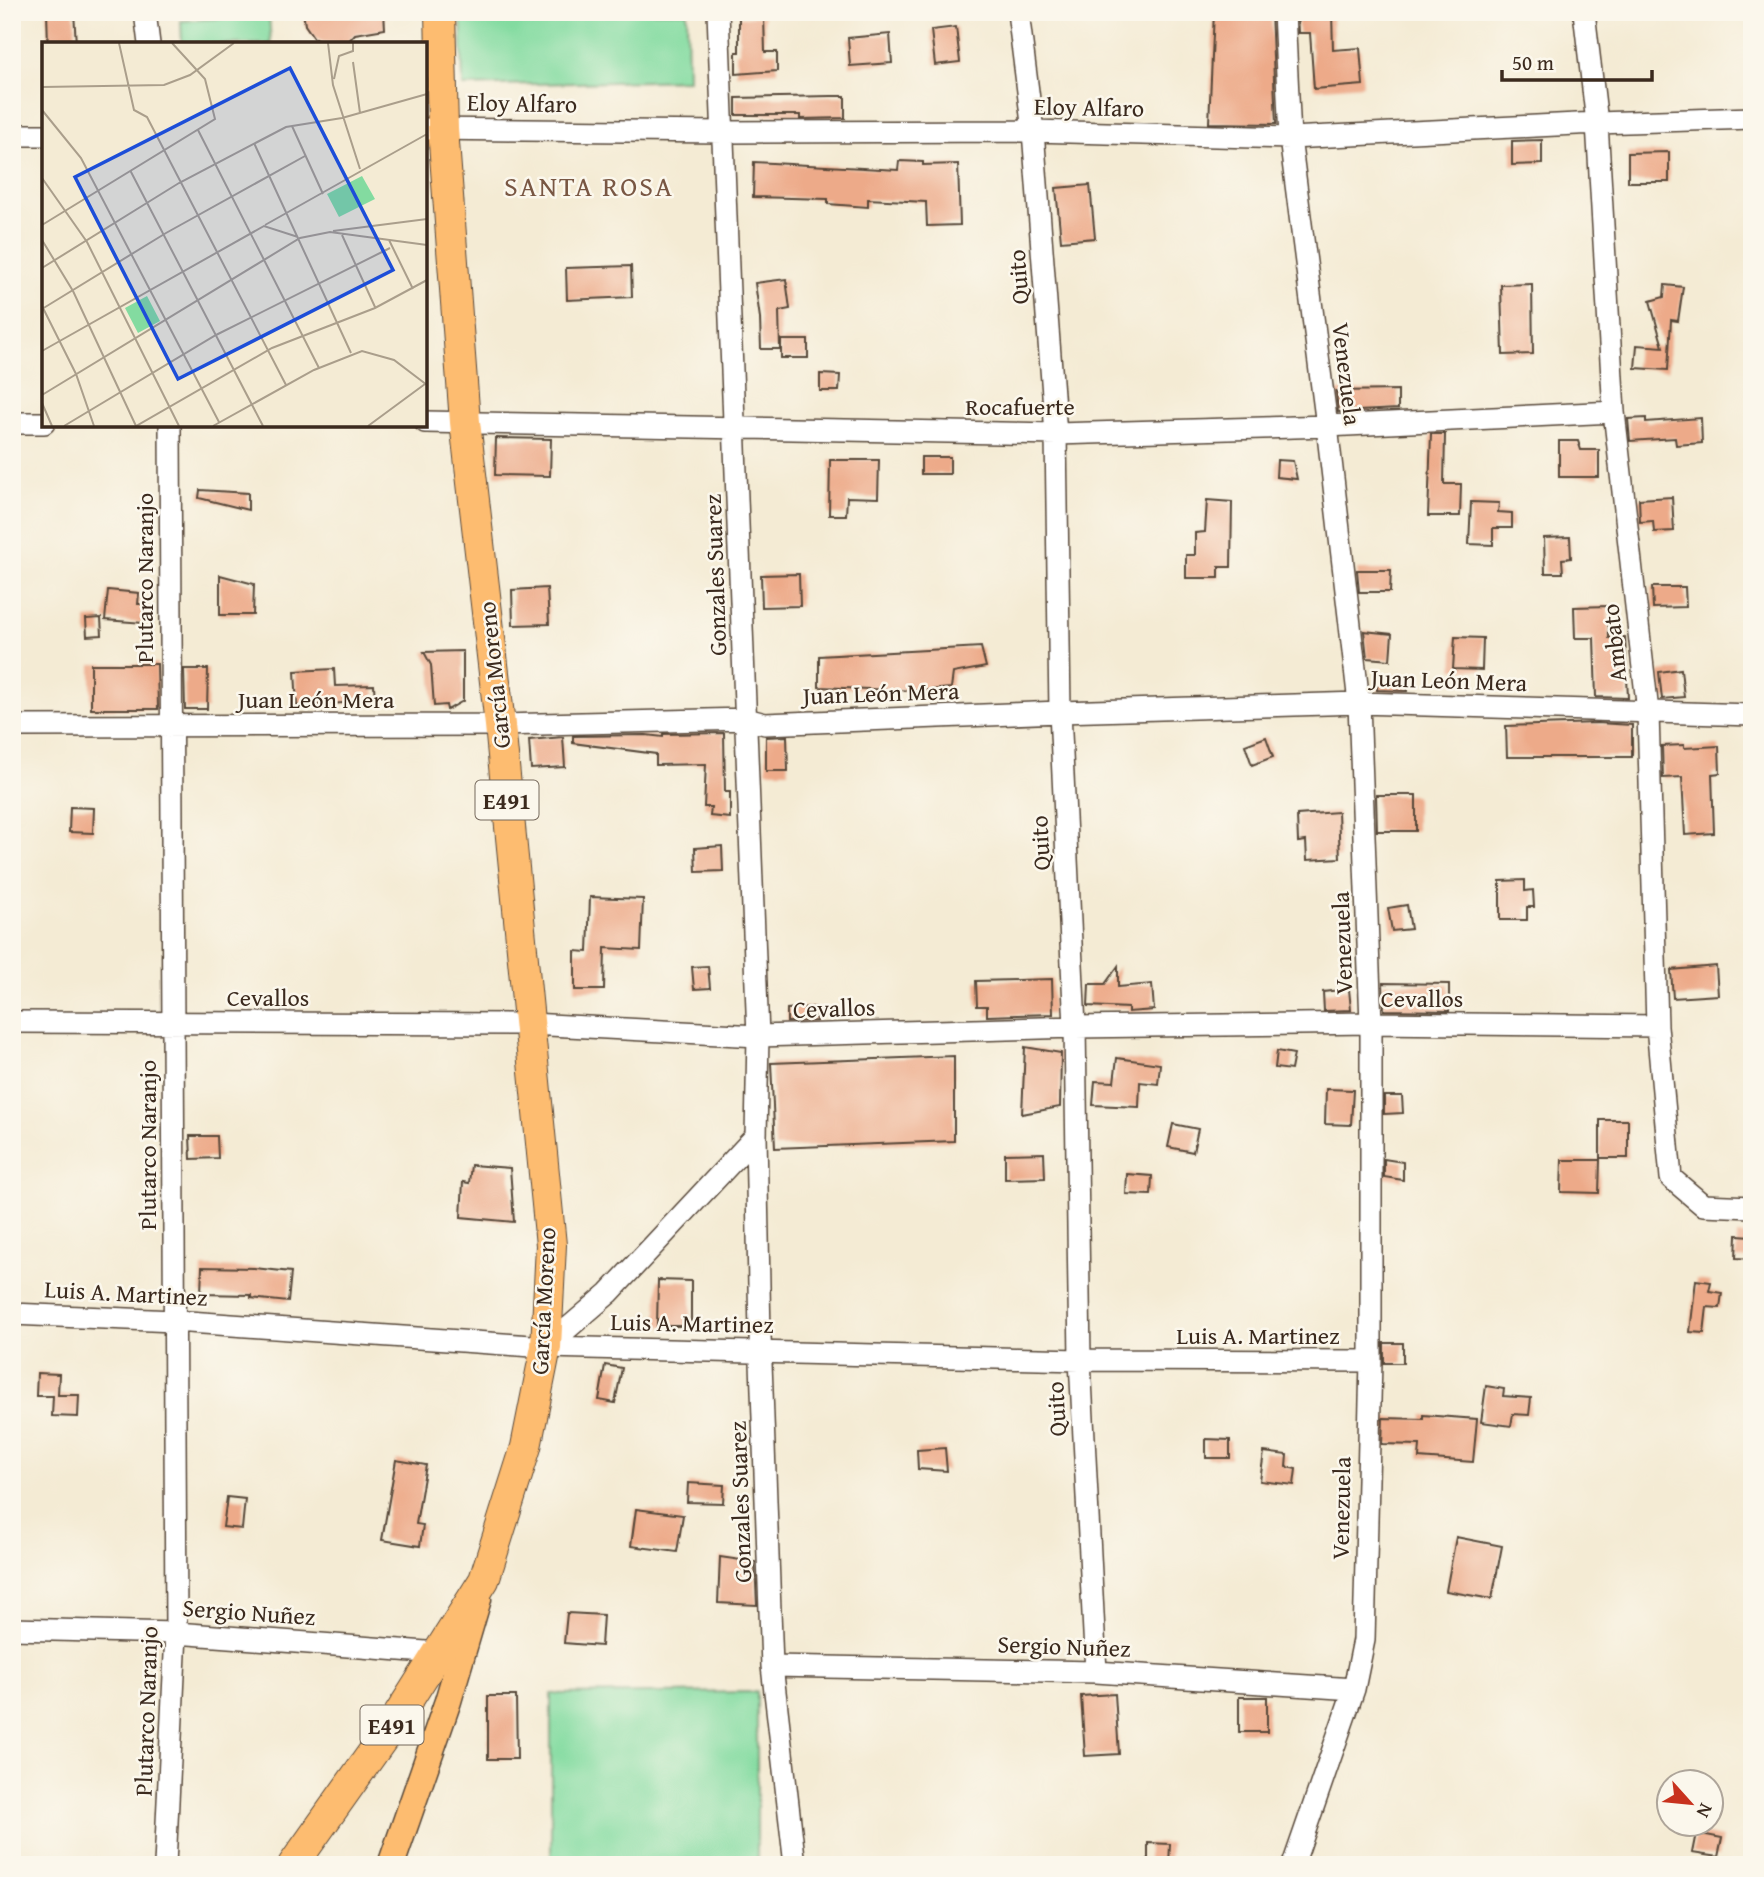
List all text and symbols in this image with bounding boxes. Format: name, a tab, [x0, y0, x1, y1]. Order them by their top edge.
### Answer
scale bar	[1502, 38, 1652, 82]
inset map	[42, 42, 427, 427]
text: 50 m	[1512, 47, 1554, 78]
street label: Eloy Alfaro	[466, 85, 578, 121]
street label: Eloy Alfaro	[1033, 89, 1145, 125]
district label: SANTA ROSA	[504, 165, 674, 206]
street label: Quito	[999, 248, 1037, 306]
street label: Venezuela	[1323, 321, 1371, 428]
street label: Rocafuerte	[965, 389, 1075, 424]
street label: Plutarco Naranjo	[127, 493, 162, 663]
street label: Gonzales Suarez	[695, 494, 735, 656]
street label: García Moreno	[469, 600, 519, 750]
street label: Ambato	[1592, 602, 1636, 684]
street label: Juan León Mera	[1367, 660, 1528, 700]
street label: Juan León Mera	[799, 673, 960, 713]
street label: Juan León Mera	[235, 682, 395, 717]
road number: E491	[476, 780, 538, 820]
street label: Quito	[1021, 815, 1059, 871]
street label: Venezuela	[1323, 890, 1361, 995]
street label: Cevallos	[227, 980, 309, 1015]
street label: Cevallos	[1381, 981, 1463, 1016]
street label: Cevallos	[792, 989, 876, 1027]
street label: Plutarco Naranjo	[130, 1060, 165, 1230]
street label: García Moreno	[522, 1226, 564, 1376]
street label: Luis A. Martinez	[44, 1271, 208, 1315]
street label: Luis A. Martinez	[610, 1304, 774, 1342]
street label: Luis A. Martinez	[1176, 1318, 1340, 1353]
street label: Quito	[1037, 1381, 1075, 1437]
street label: Gonzales Suarez	[720, 1421, 760, 1583]
street label: Venezuela	[1323, 1455, 1359, 1560]
street label: Sergio Nuñez	[181, 1590, 317, 1634]
street label: Plutarco Naranjo	[126, 1625, 166, 1797]
street label: Sergio Nuñez	[997, 1626, 1131, 1666]
road number: E491	[360, 1706, 424, 1744]
north arrow	[1656, 1769, 1726, 1839]
text: N	[1690, 1799, 1721, 1823]

